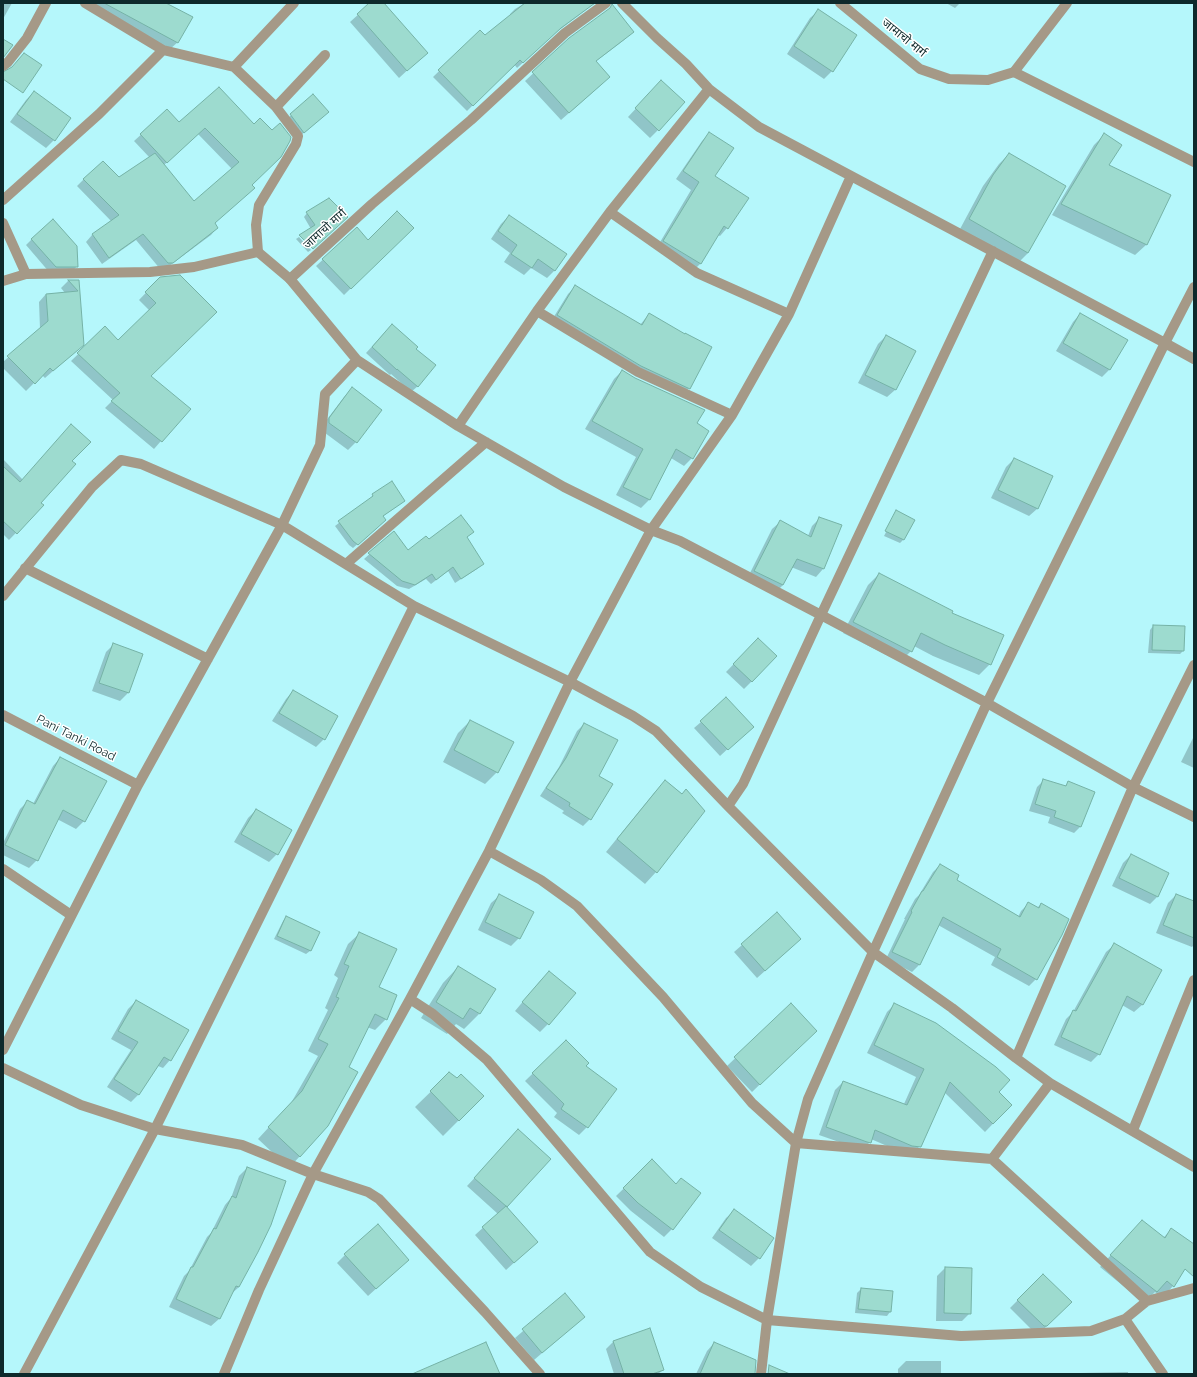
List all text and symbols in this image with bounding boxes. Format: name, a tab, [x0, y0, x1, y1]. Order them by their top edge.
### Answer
street label: जामाचो मार्ग	[879, 16, 929, 60]
street label: जामाचो मार्ग	[300, 206, 350, 252]
street label: Pani Tanki Road	[34, 712, 118, 764]

